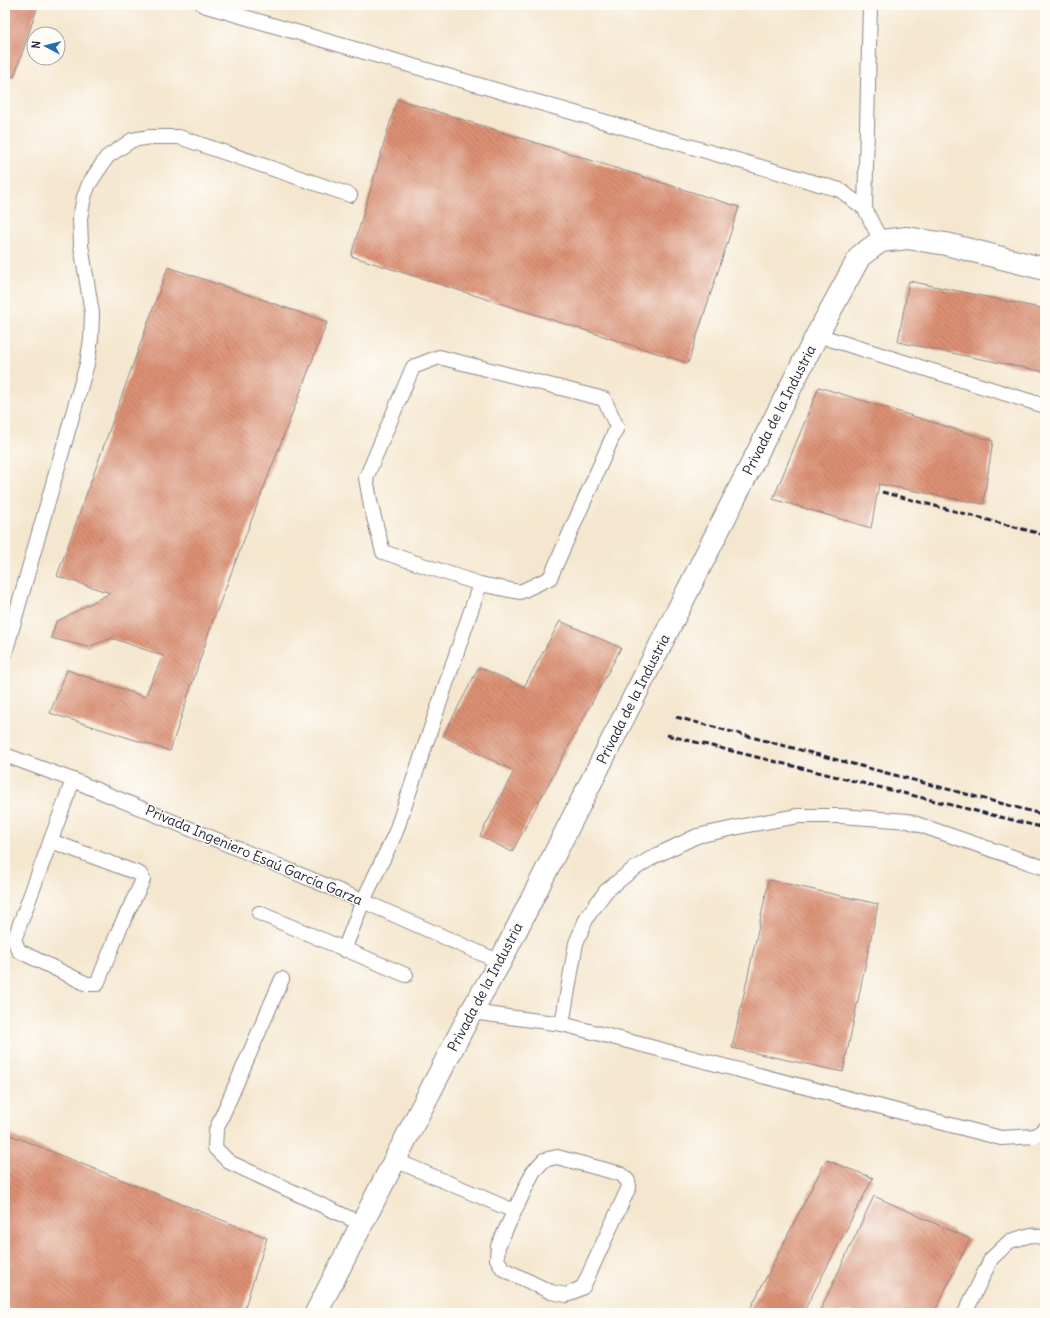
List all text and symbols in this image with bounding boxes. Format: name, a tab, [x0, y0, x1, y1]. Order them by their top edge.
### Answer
north arrow	[26, 26, 66, 66]
text: N	[29, 40, 43, 49]
street label: Privada de la Industria	[738, 342, 820, 478]
street label: Privada de la Industria	[592, 631, 674, 767]
street label: Privada Ingeniero Esaú García Garza	[143, 801, 365, 909]
street label: Privada de la Industria	[443, 919, 527, 1055]

